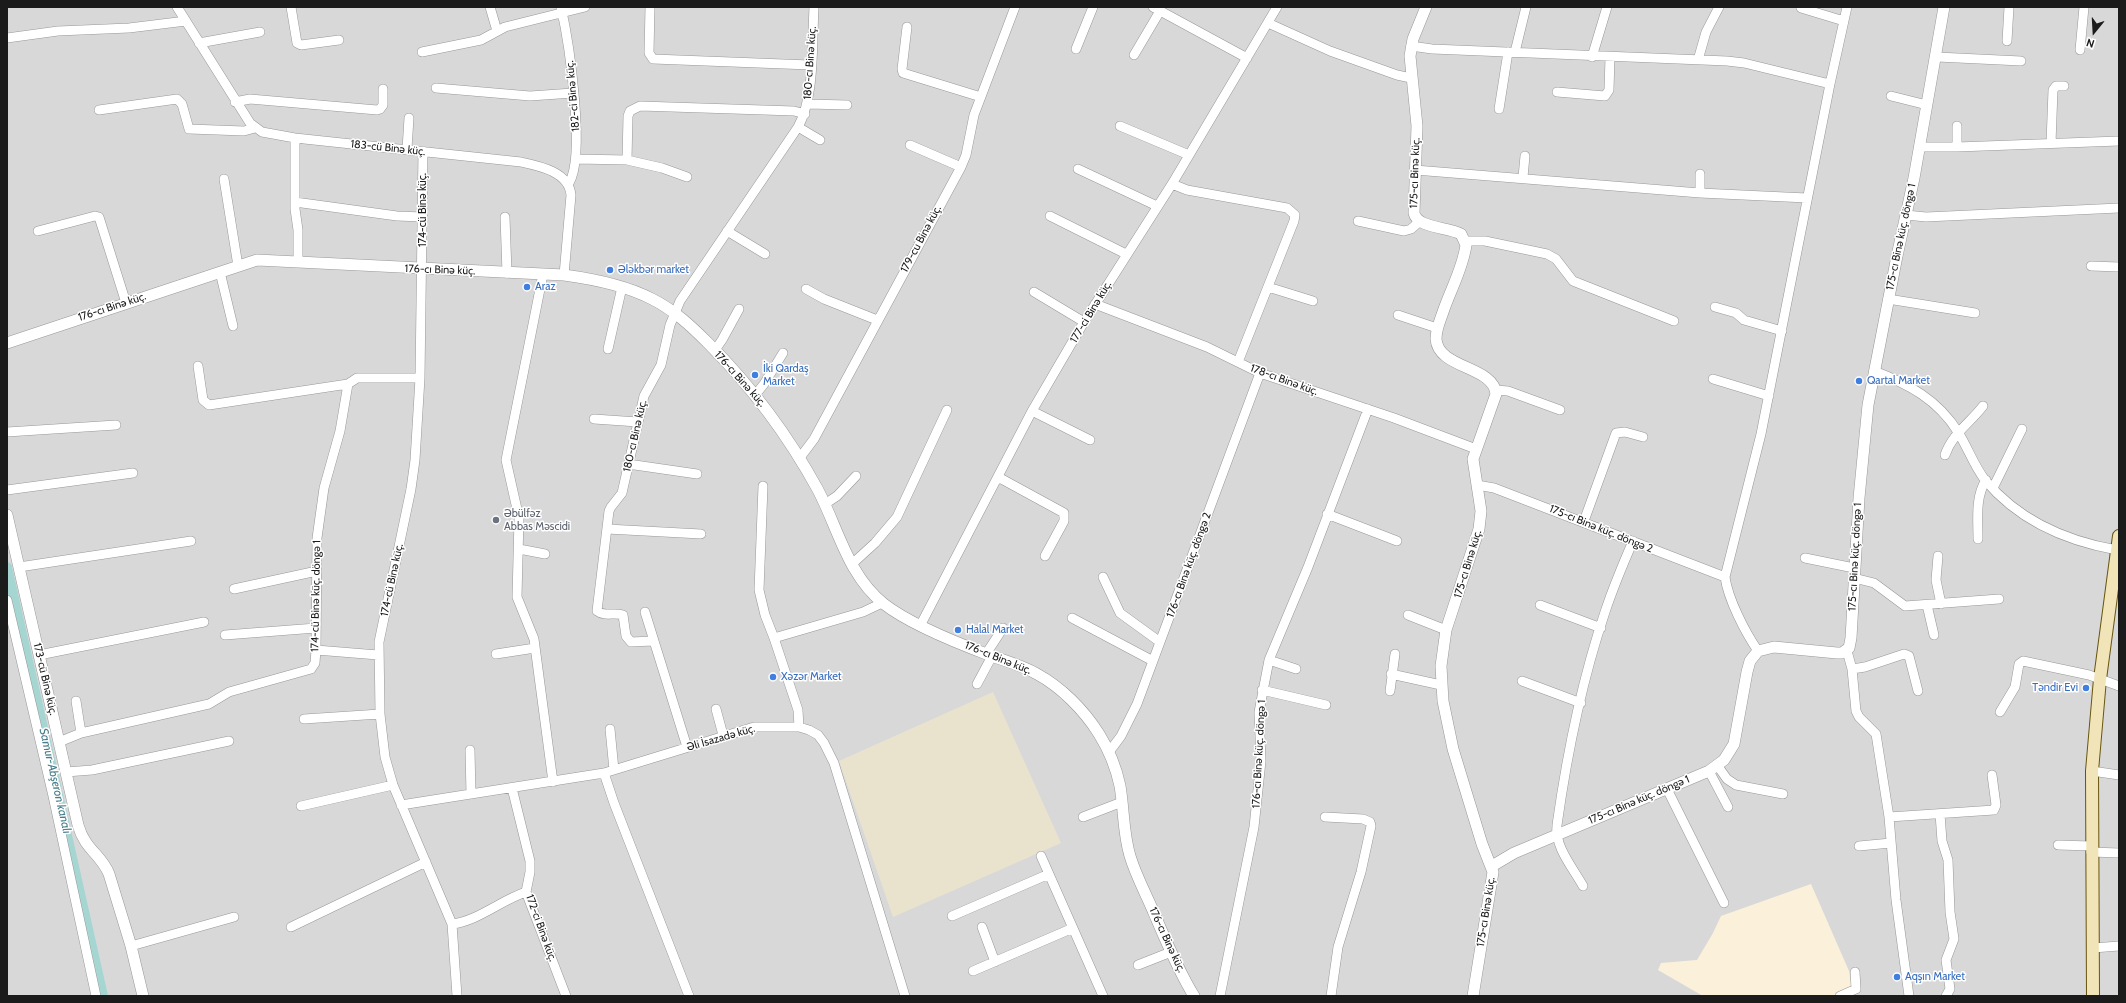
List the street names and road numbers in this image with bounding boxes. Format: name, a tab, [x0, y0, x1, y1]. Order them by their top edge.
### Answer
street label: 180-cı Binə küç.	[801, 26, 819, 100]
street label: 182-ci Binə küç.	[563, 60, 583, 132]
street label: 175-cı Binə küç.	[1407, 137, 1423, 209]
street label: 183-cü Binə küç.	[350, 138, 426, 158]
street label: 174-cü Binə küç.	[416, 173, 430, 247]
street label: 175-cı Binə küç. döngə 1	[1883, 183, 1919, 291]
street label: 179-cu Binə küç.	[898, 203, 944, 275]
street label: 176-cı Binə küç.	[404, 262, 476, 278]
street label: 177-ci Binə küç.	[1067, 279, 1115, 345]
street label: 176-cı Binə küç.	[76, 290, 148, 324]
street label: 176-cı Binə küç.	[711, 348, 769, 410]
street label: 178-cı Binə küç.	[1248, 362, 1320, 398]
street label: 180-cı Binə küç.	[620, 399, 650, 473]
street label: 175-cı Binə küç. döngə 2	[1547, 502, 1655, 556]
street label: 175-cı Binə küç. döngə 1	[1846, 502, 1864, 612]
street label: 176-cı Binə küç. döngə 2	[1164, 511, 1214, 619]
street label: 175-cı Binə küç.	[1451, 528, 1485, 600]
street label: 174-cü Binə küç. döngə 1	[308, 540, 324, 652]
street label: 174-cü Binə küç.	[378, 542, 406, 618]
street label: 176-cı Binə küç.	[963, 639, 1033, 677]
street label: 173-cü Binə küç.	[30, 641, 60, 717]
street label: 176-cı Binə küç. döngə 1	[1250, 699, 1268, 809]
street label: Əli İsazadə küç.	[685, 722, 757, 754]
street label: 175-cı Binə küç. döngə 1	[1586, 773, 1692, 827]
street label: 175-cı Binə küç.	[1474, 876, 1498, 948]
street label: 172-ci Binə küç.	[523, 893, 559, 963]
street label: 176-cı Binə küç.	[1146, 905, 1188, 975]

